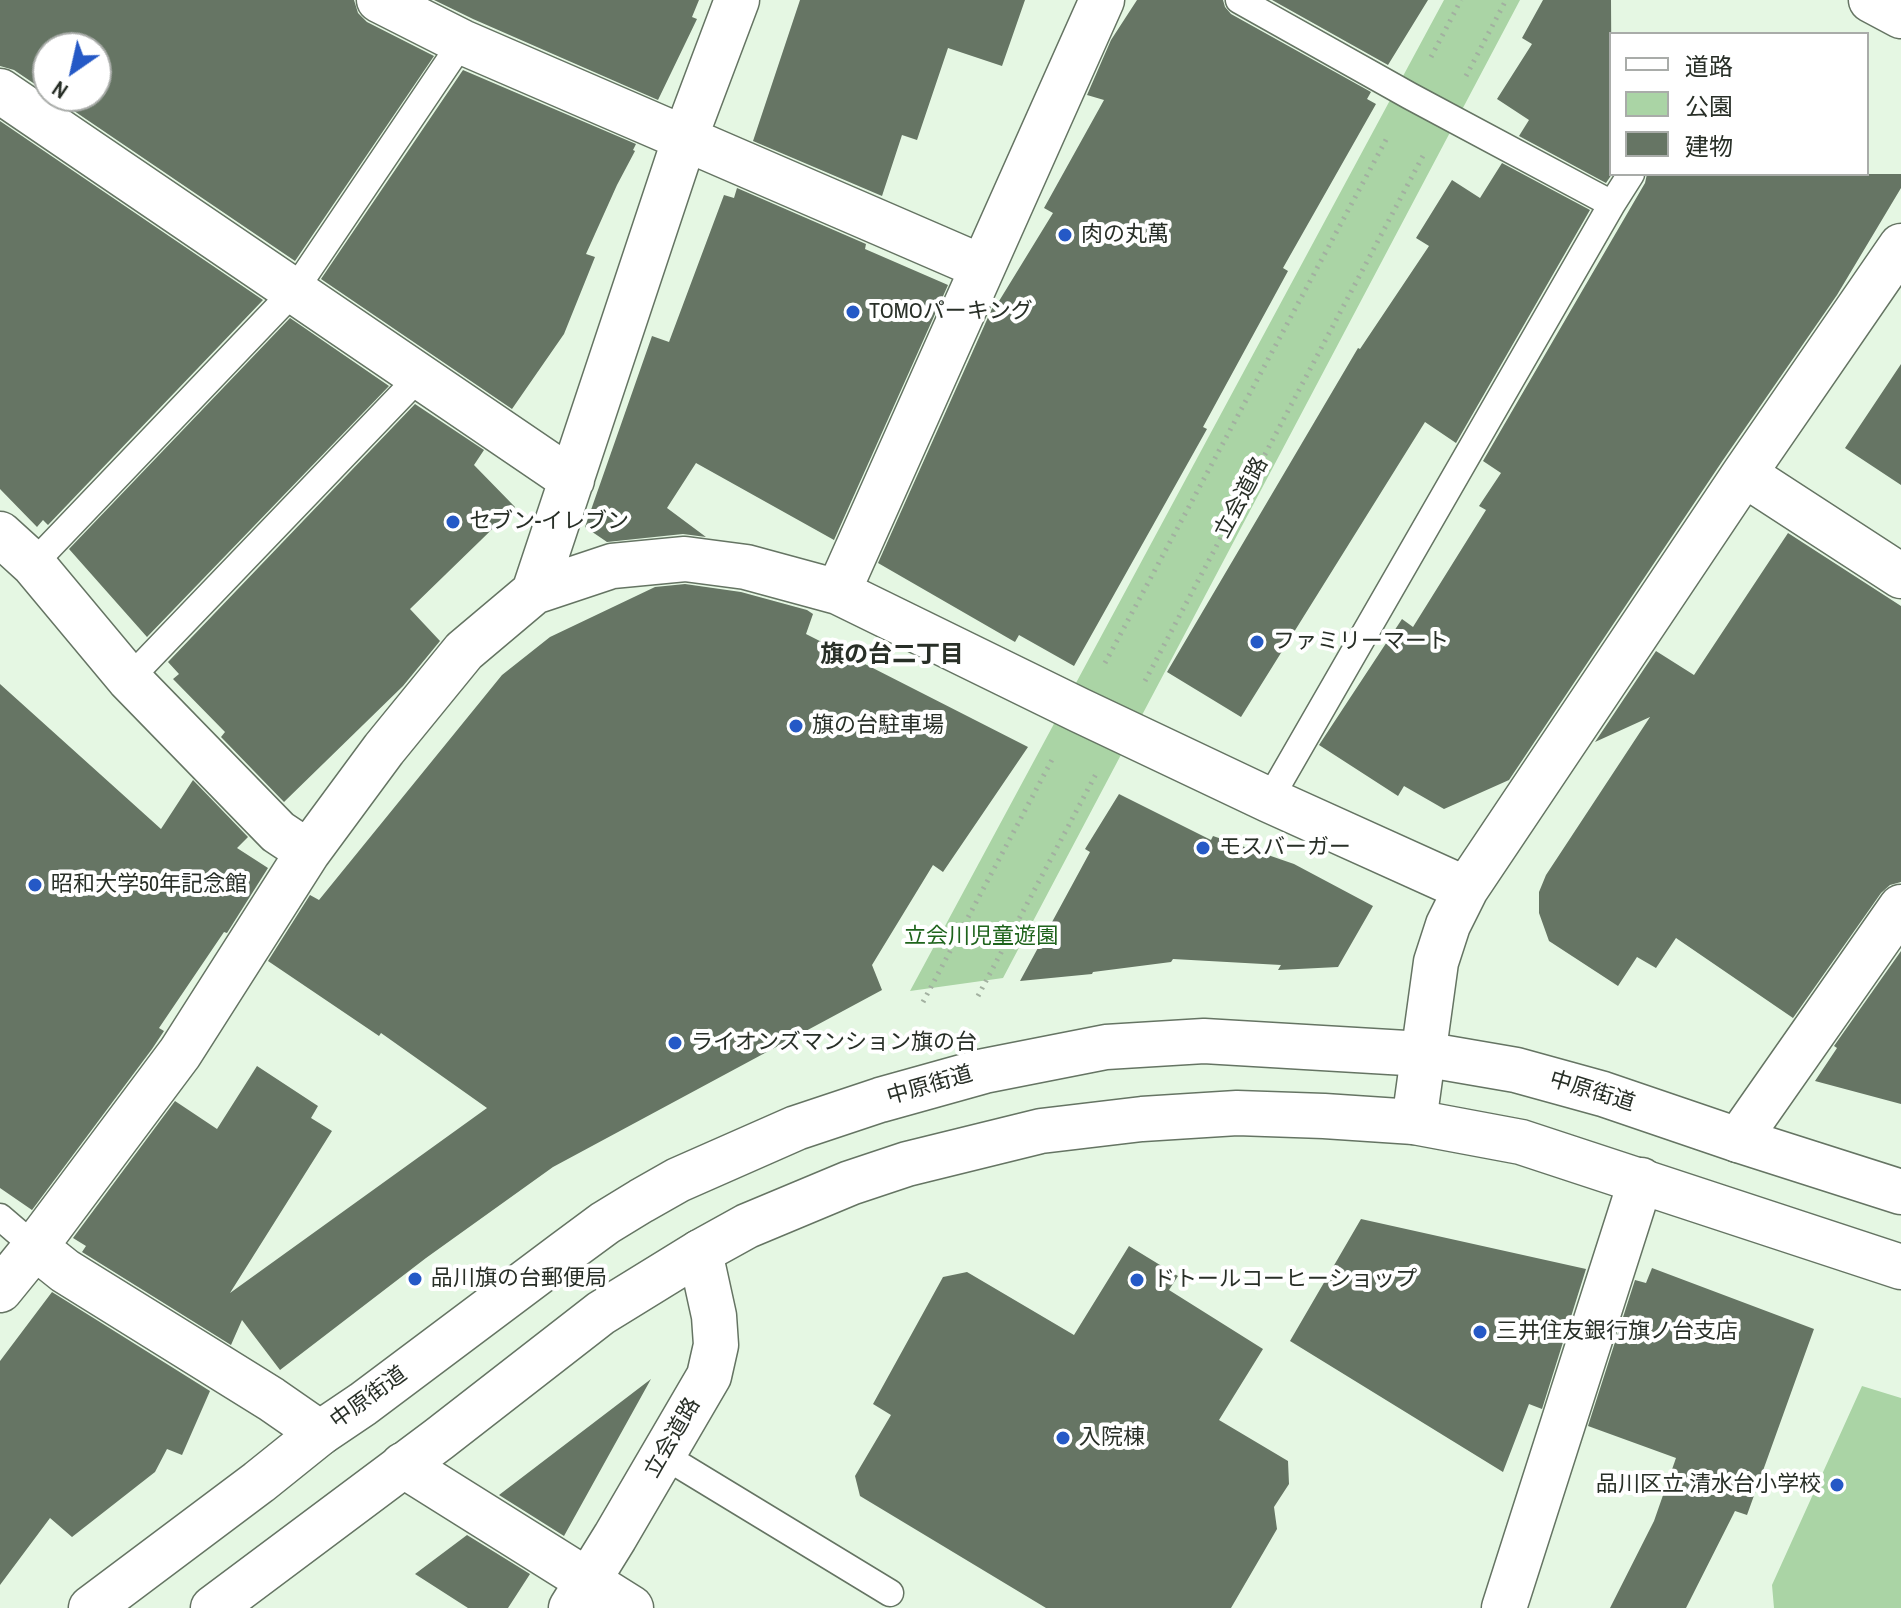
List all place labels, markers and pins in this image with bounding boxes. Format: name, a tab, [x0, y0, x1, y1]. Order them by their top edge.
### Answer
place label: 肉の丸萬	[1081, 222, 1169, 248]
marker: 肉の丸萬	[1056, 226, 1074, 244]
place label: TOMOパーキング	[869, 299, 1033, 325]
marker: TOMOパーキング	[844, 303, 862, 321]
place label: セブン-イレブン	[469, 509, 629, 535]
marker: セブン-イレブン	[444, 513, 462, 531]
place label: ファミリーマート	[1273, 629, 1449, 655]
marker: ファミリーマート	[1248, 633, 1266, 651]
place label: 旗の台駐車場	[812, 713, 944, 739]
marker: 旗の台駐車場	[787, 717, 805, 735]
place label: モスバーガー	[1219, 835, 1351, 861]
marker: モスバーガー	[1194, 839, 1212, 857]
place label: 昭和大学50年記念館	[51, 872, 247, 898]
marker: 昭和大学50年記念館	[26, 876, 44, 894]
place label: ライオンズマンション旗の台	[691, 1030, 977, 1056]
marker: ライオンズマンション旗の台	[666, 1034, 684, 1052]
place label: 品川旗の台郵便局	[431, 1266, 607, 1292]
place label: ドトールコーヒーショップ	[1153, 1267, 1417, 1293]
marker: 品川旗の台郵便局	[406, 1270, 424, 1288]
marker: ドトールコーヒーショップ	[1128, 1271, 1146, 1289]
place label: 三井住友銀行旗ノ台支店	[1496, 1319, 1738, 1345]
marker: 三井住友銀行旗ノ台支店	[1471, 1323, 1489, 1341]
place label: 入院棟	[1079, 1425, 1145, 1451]
marker: 入院棟	[1054, 1429, 1072, 1447]
place label: 品川区立 清水台小学校	[1596, 1472, 1821, 1498]
marker: 品川区立 清水台小学校	[1828, 1476, 1846, 1494]

